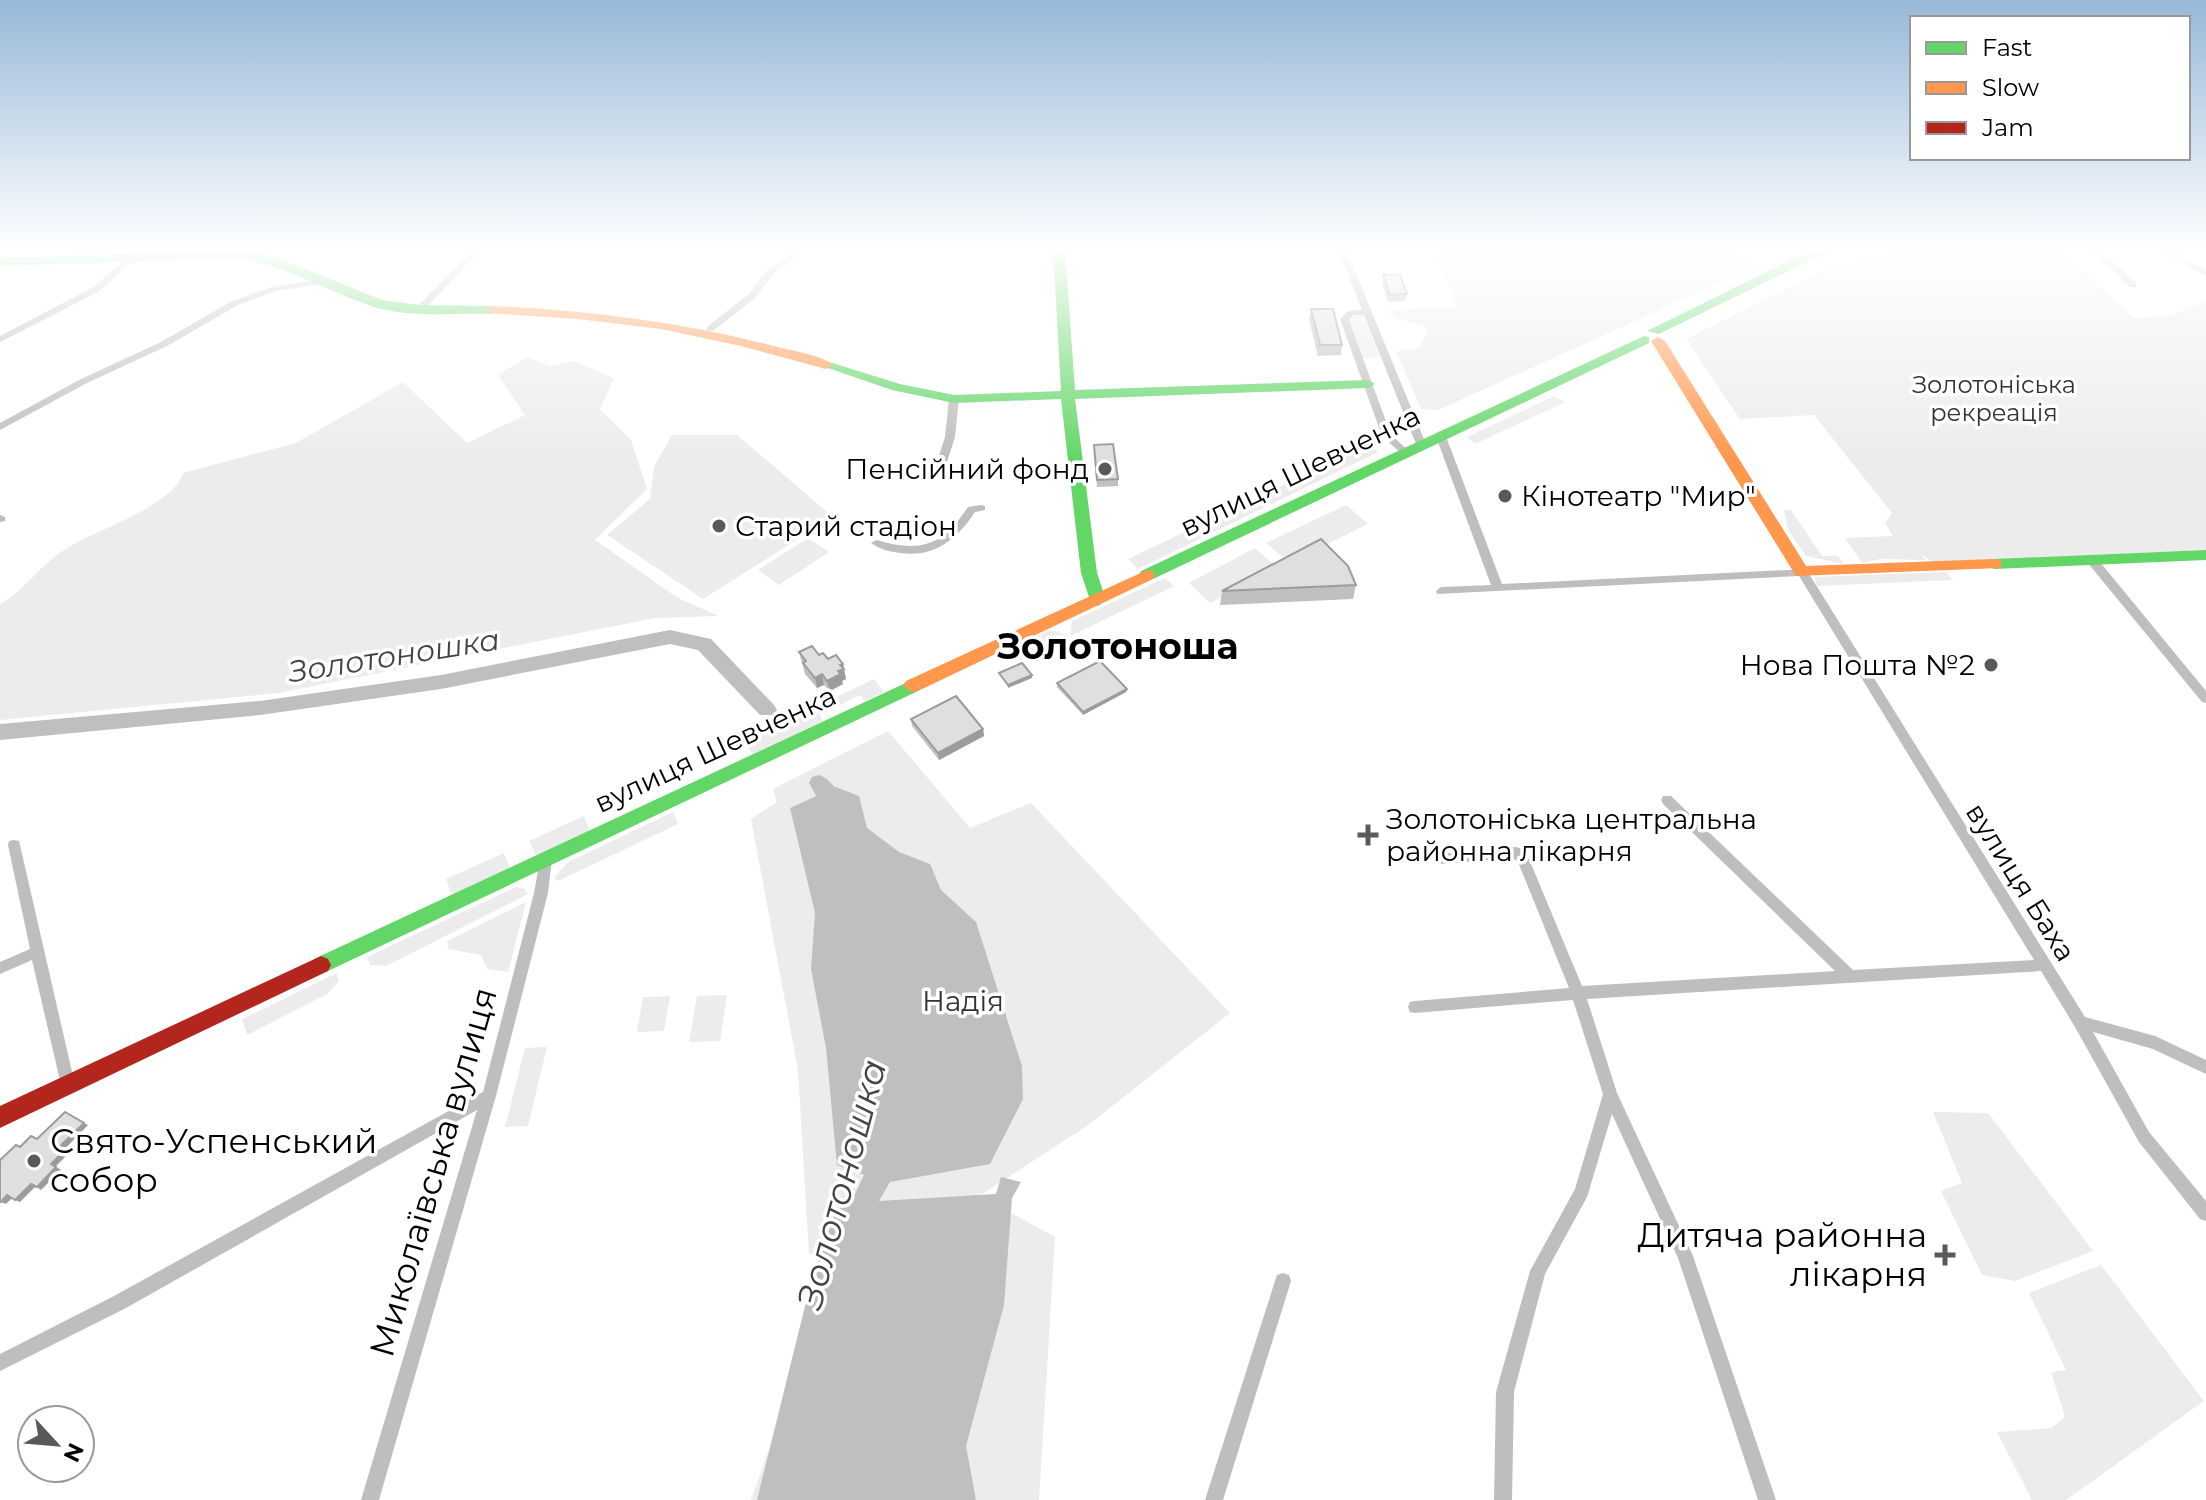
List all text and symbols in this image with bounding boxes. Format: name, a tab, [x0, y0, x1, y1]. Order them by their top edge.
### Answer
legend	[1910, 16, 2190, 160]
text: Fast	[1982, 33, 2033, 62]
text: Slow	[1982, 73, 2039, 102]
text: Jam	[1981, 113, 2034, 142]
park label: Золотоніська рекреація	[1912, 370, 2076, 427]
street label: вулиця Шевченка	[1175, 398, 1425, 544]
place label: Пенсійний фонд	[845, 452, 1089, 486]
marker: Пенсійний фонд	[1096, 460, 1114, 478]
place label: Кінотеатр "Мир"	[1521, 479, 1756, 513]
marker: Кінотеатр "Мир"	[1496, 487, 1514, 505]
place label: Старий стадіон	[735, 509, 957, 543]
marker: Старий стадіон	[710, 517, 728, 535]
water label: Золотоношка	[285, 621, 502, 691]
district label: Золотоноша	[997, 624, 1238, 668]
place label: Нова Пошта №2	[1740, 648, 1975, 682]
marker: Нова Пошта №2	[1982, 656, 2000, 674]
street label: вулиця Шевченка	[589, 678, 841, 820]
street label: вулиця Баха	[1959, 797, 2083, 967]
place label: Золотоніська центральна районна лікарня	[1386, 802, 1757, 868]
marker: Золотоніська центральна районна лікарня	[1357, 824, 1379, 846]
street label: Миколаївська вулиця	[360, 983, 506, 1361]
park label: Надія	[922, 984, 1004, 1018]
water label: Золотоношка	[786, 1055, 895, 1315]
place label: Свято-Успенський собор	[50, 1120, 377, 1201]
marker: Свято-Успенський собор	[25, 1152, 43, 1170]
place label: Дитяча районна лікарня	[1637, 1214, 1927, 1295]
marker: Дитяча районна лікарня	[1934, 1244, 1956, 1266]
north arrow	[16, 1404, 96, 1484]
text: N	[57, 1439, 90, 1466]

